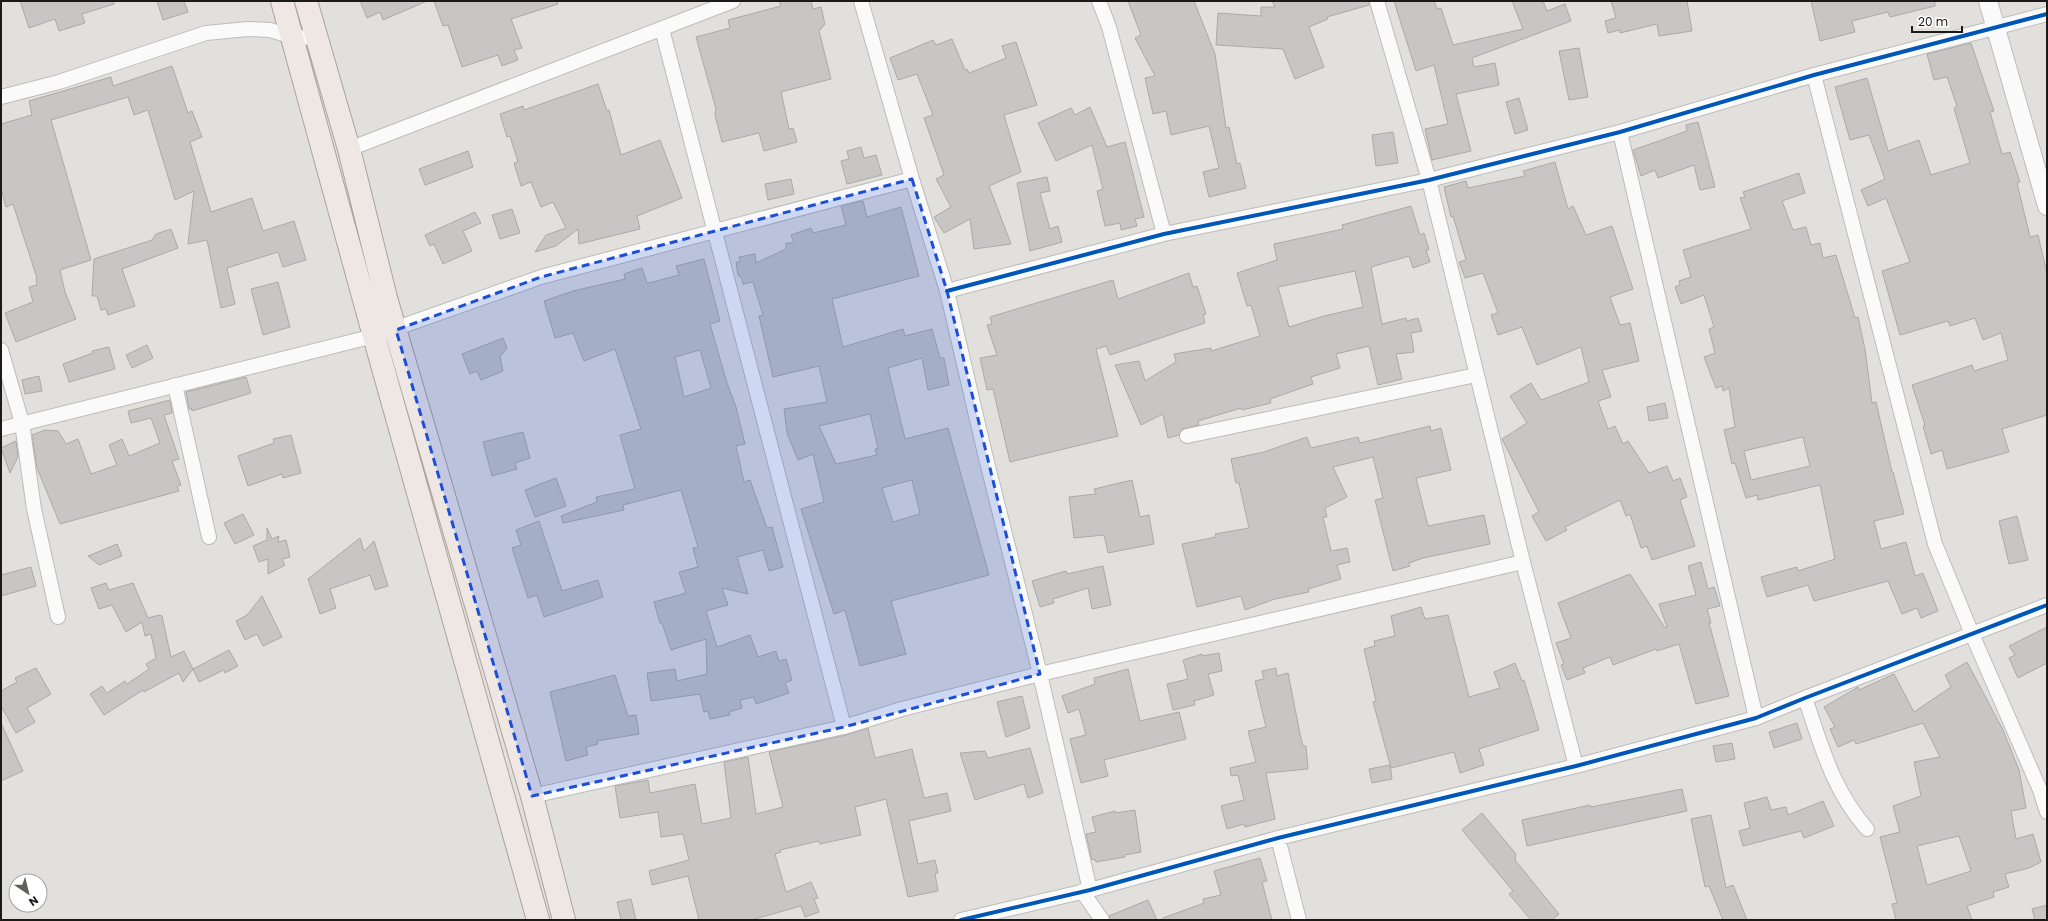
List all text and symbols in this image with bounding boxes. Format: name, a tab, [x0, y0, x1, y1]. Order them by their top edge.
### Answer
scale bar	[1912, 8, 1962, 34]
text: 20 m	[1918, 13, 1948, 30]
north arrow	[8, 873, 48, 913]
text: N	[26, 892, 42, 910]

